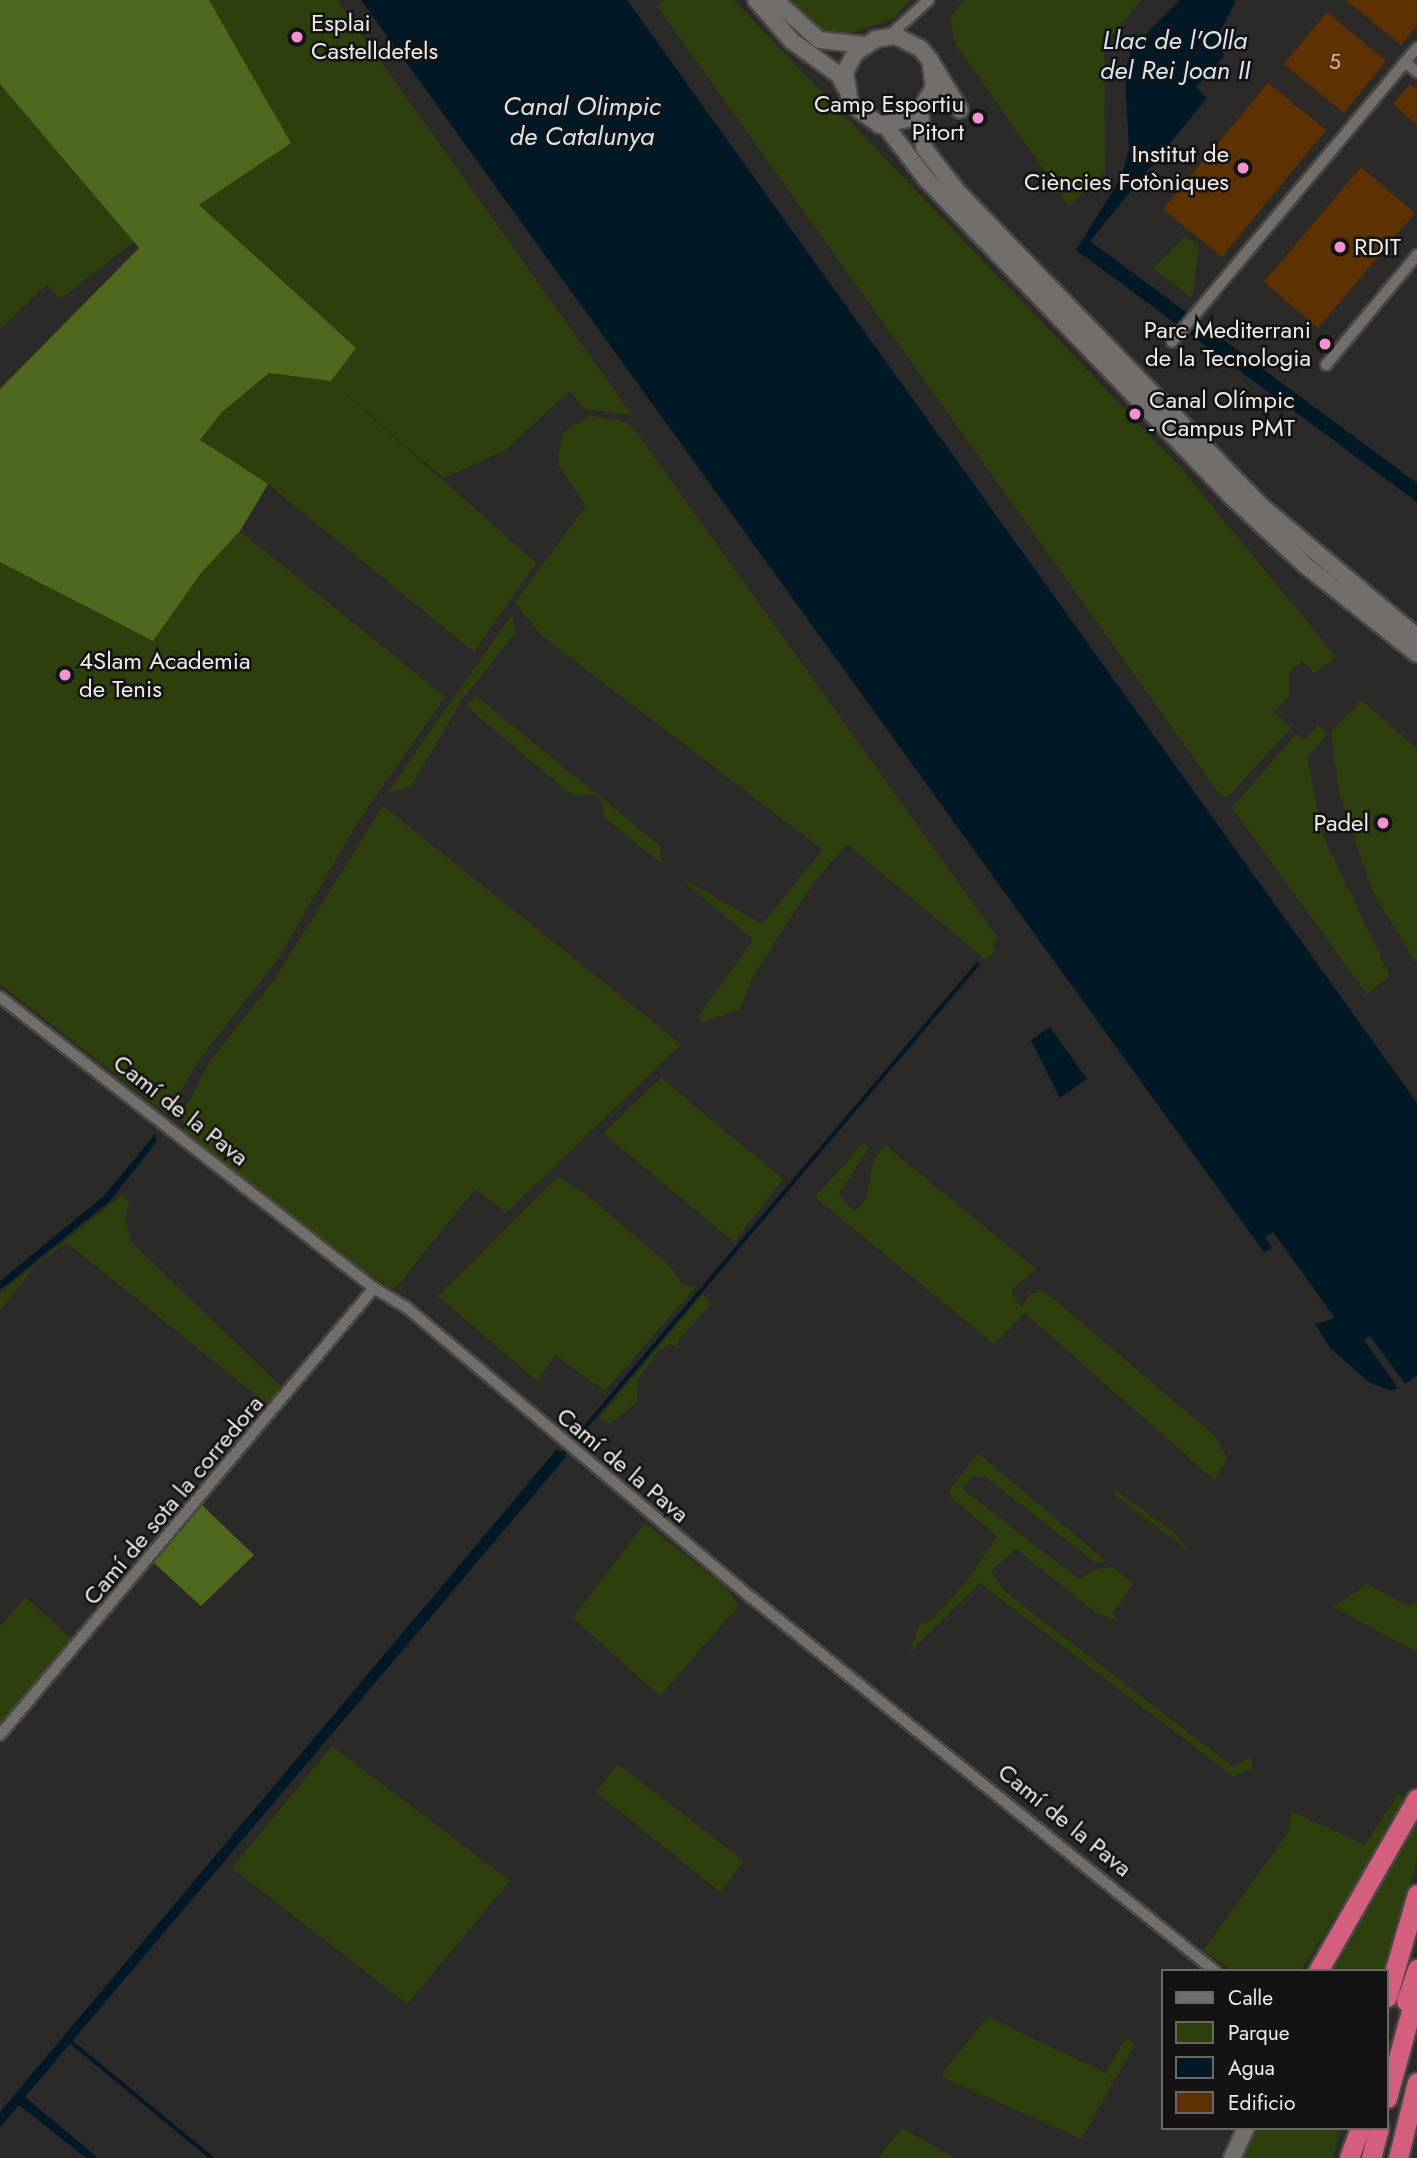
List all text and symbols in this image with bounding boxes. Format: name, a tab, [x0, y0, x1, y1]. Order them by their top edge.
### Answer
place label: Esplai Castelldefels	[311, 9, 438, 65]
water label: Llac de l'Olla del Rei Joan II	[1100, 25, 1250, 86]
marker: Esplai Castelldefels	[289, 29, 305, 45]
house number: 5	[1329, 49, 1341, 75]
place label: Camp Esportiu Pitort	[814, 90, 964, 146]
water label: Canal Olimpic de Catalunya	[503, 91, 661, 152]
marker: Camp Esportiu Pitort	[970, 110, 986, 126]
place label: Institut de Ciències Fotòniques	[1024, 140, 1229, 196]
marker: Institut de Ciències Fotòniques	[1235, 160, 1251, 176]
place label: RDIT	[1354, 233, 1401, 261]
marker: RDIT	[1332, 239, 1348, 255]
place label: Parc Mediterrani de la Tecnologia	[1144, 316, 1311, 372]
marker: Parc Mediterrani de la Tecnologia	[1317, 336, 1333, 352]
place label: Canal Olímpic - Campus PMT	[1149, 386, 1295, 442]
marker: Canal Olímpic - Campus PMT	[1127, 406, 1143, 422]
place label: 4Slam Academia de Tenis	[79, 647, 251, 703]
marker: 4Slam Academia de Tenis	[57, 667, 73, 683]
place label: Padel	[1313, 809, 1369, 837]
marker: Padel	[1375, 815, 1391, 831]
street label: Camí de la Pava	[108, 1048, 254, 1172]
street label: Camí de sota la corredora	[77, 1389, 269, 1611]
street label: Camí de la Pava	[551, 1401, 695, 1529]
street label: Camí de la Pava	[992, 1757, 1138, 1883]
legend	[1162, 1969, 1389, 2130]
text: Calle	[1228, 1983, 1273, 2013]
text: Parque	[1228, 2018, 1290, 2048]
text: Agua	[1228, 2053, 1275, 2083]
text: Edificio	[1228, 2088, 1295, 2118]

